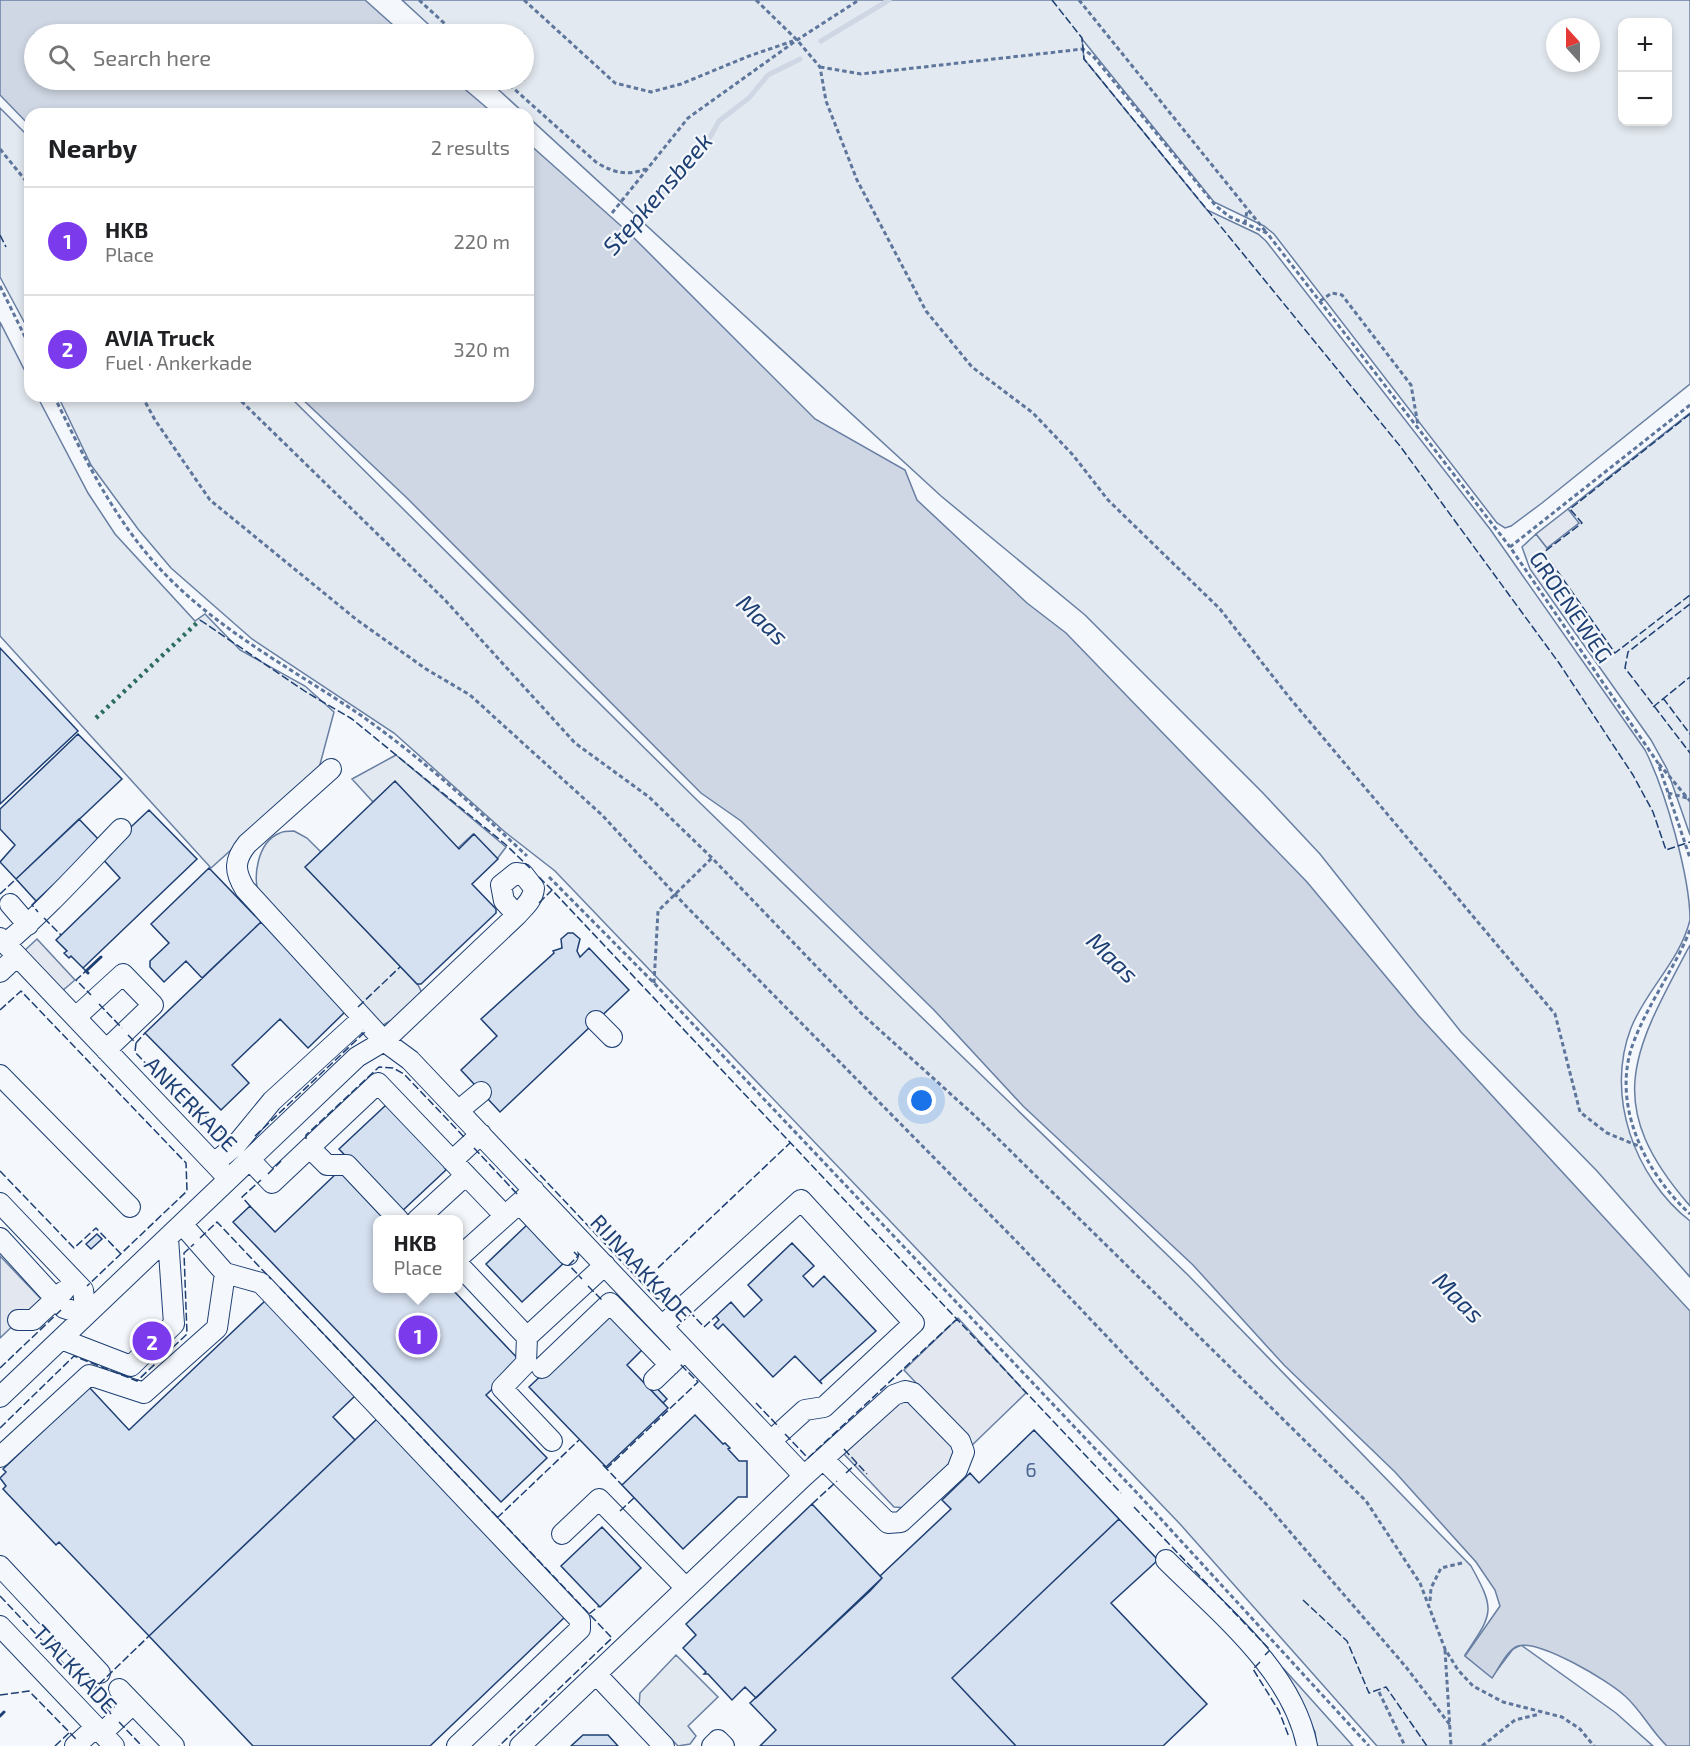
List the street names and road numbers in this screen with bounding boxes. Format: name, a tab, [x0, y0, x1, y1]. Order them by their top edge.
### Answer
street label: GROENEWEG	[1525, 546, 1619, 667]
street label: ANKERKADE	[140, 1051, 243, 1156]
street label: RIJNAAKKADE	[586, 1209, 698, 1326]
street label: TJALKKADE	[28, 1619, 123, 1718]

